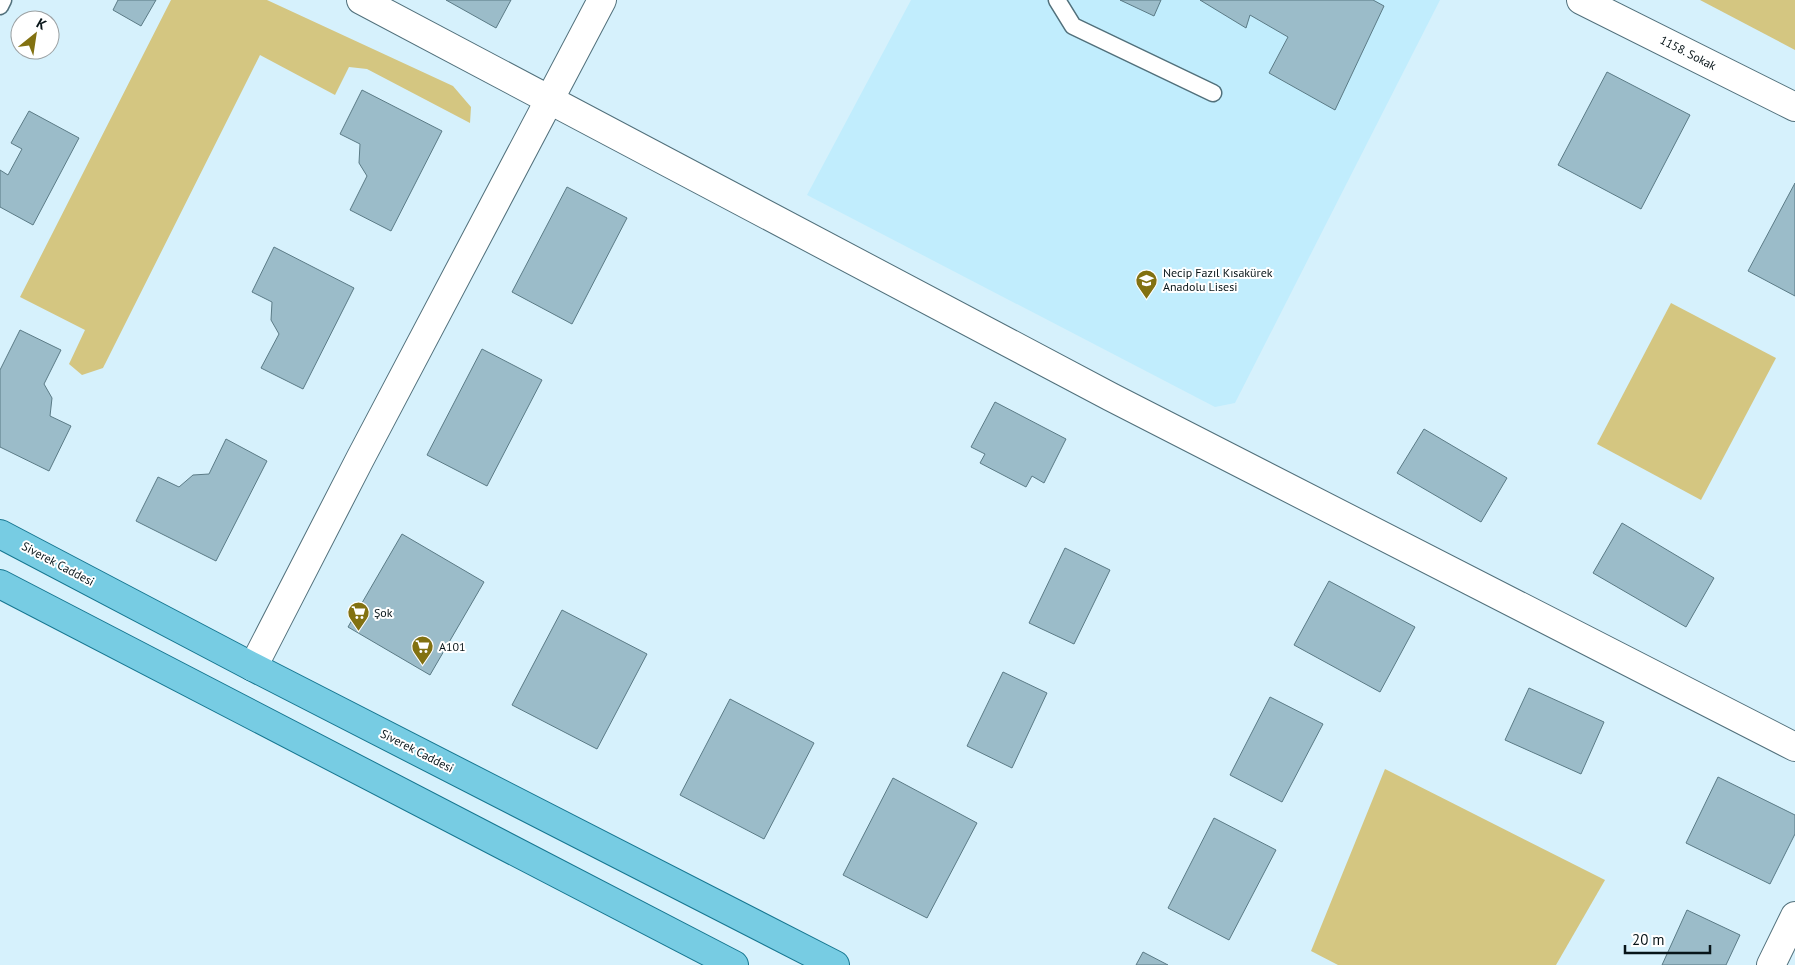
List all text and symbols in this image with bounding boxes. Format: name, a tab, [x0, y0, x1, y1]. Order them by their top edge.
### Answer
north arrow	[10, 10, 60, 60]
text: K	[33, 14, 50, 34]
street label: 1158. Sokak	[1658, 32, 1719, 73]
place label: Necip Fazıl Kısakürek Anadolu Lisesi	[1163, 265, 1273, 294]
school or university icon: Necip Fazıl Kısakürek Anadolu Lisesi	[1135, 268, 1159, 299]
street label: Siverek Caddesi	[19, 538, 97, 589]
supermarket icon: Şok	[346, 601, 370, 632]
place label: Şok	[374, 605, 393, 620]
supermarket icon: A101	[411, 635, 435, 666]
place label: A101	[439, 639, 466, 654]
street label: Siverek Caddesi	[378, 726, 456, 775]
scale bar	[1625, 922, 1710, 954]
text: 20 m	[1632, 930, 1665, 949]

